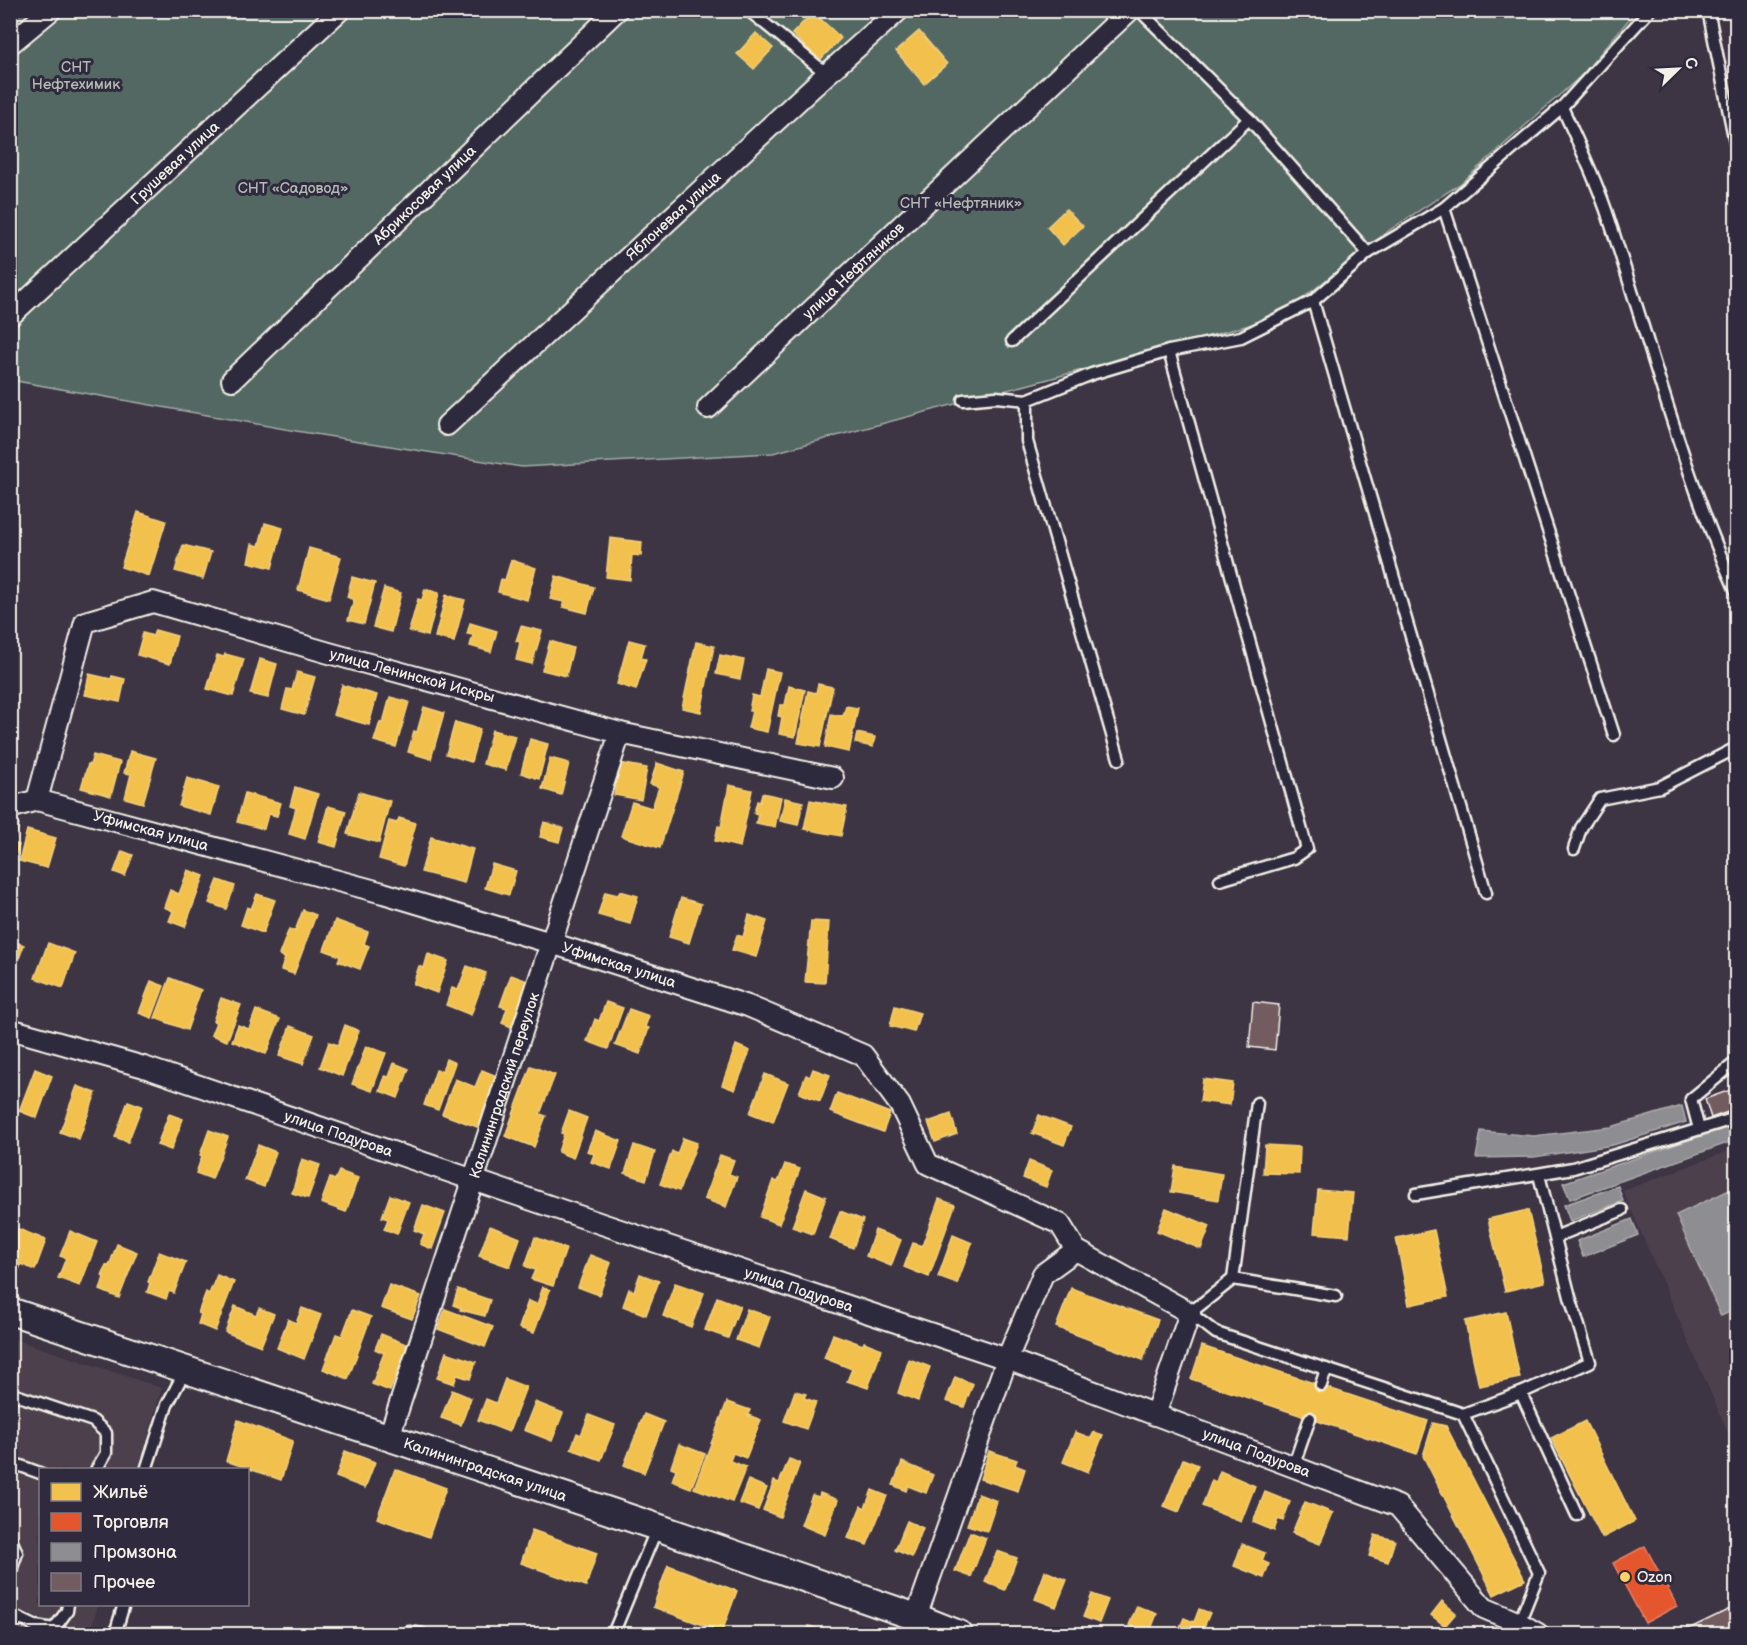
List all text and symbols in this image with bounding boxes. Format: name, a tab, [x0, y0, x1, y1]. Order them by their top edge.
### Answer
north arrow	[1648, 39, 1708, 99]
text: С	[1679, 55, 1701, 72]
park label: СНТ Нефтехимик	[32, 58, 120, 94]
street label: Грушевая улица	[127, 117, 223, 209]
street label: Абрикосовая улица	[368, 141, 480, 250]
street label: Яблоневая улица	[622, 167, 725, 265]
park label: СНТ «Садовод»	[238, 179, 348, 198]
park label: СНТ «Нефтяник»	[900, 194, 1022, 213]
street label: улица Нефтяников	[799, 218, 908, 323]
street label: улица Ленинской Искры	[327, 645, 497, 707]
street label: Уфимская улица	[91, 806, 211, 855]
street label: Уфимская улица	[560, 938, 679, 992]
street label: Калининградский переулок	[465, 990, 544, 1181]
street label: улица Подурова	[282, 1106, 395, 1161]
street label: улица Подурова	[742, 1263, 856, 1317]
street label: улица Подурова	[1200, 1424, 1313, 1482]
street label: Калининградская улица	[401, 1434, 569, 1506]
legend	[39, 1468, 249, 1606]
text: Жильё	[93, 1482, 148, 1503]
text: Торговля	[93, 1512, 169, 1533]
text: Промзона	[93, 1542, 177, 1563]
place label: Ozon	[1637, 1568, 1672, 1587]
marker: Ozon	[1618, 1570, 1632, 1584]
text: Прочее	[93, 1572, 155, 1593]

